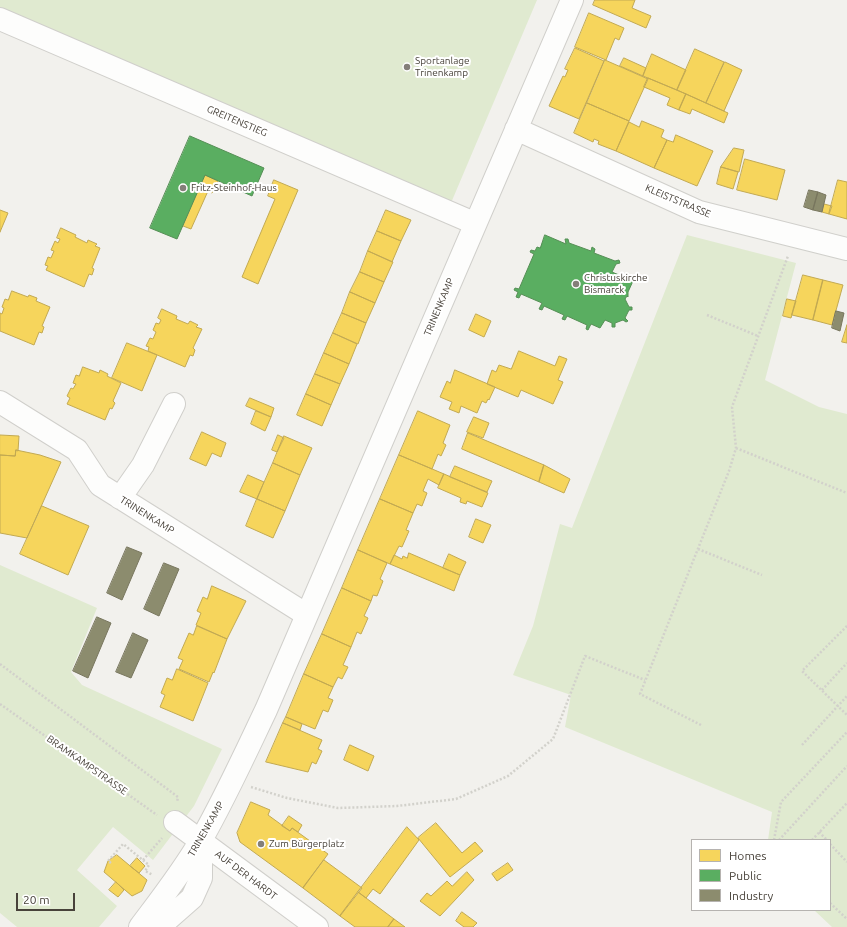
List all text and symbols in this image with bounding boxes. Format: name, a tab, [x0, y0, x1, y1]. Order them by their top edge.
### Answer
place label: Sportanlage Trinenkamp	[415, 55, 470, 78]
marker: Sportanlage Trinenkamp	[402, 62, 412, 72]
street label: GREITENSTIEG	[205, 103, 269, 139]
place label: Fritz-Steinhof-Haus	[191, 182, 277, 194]
street label: KLEISTSTRASSE	[643, 182, 713, 220]
marker: Fritz-Steinhof-Haus	[178, 183, 188, 193]
place label: Christuskirche Bismarck	[584, 272, 648, 296]
street label: TRINENKAMP	[421, 276, 457, 338]
marker: Christuskirche Bismarck	[571, 279, 581, 289]
street label: TRINENKAMP	[118, 494, 176, 536]
street label: BRAMKAMPSTRASSE	[44, 733, 130, 797]
street label: TRINENKAMP	[185, 799, 227, 859]
place label: Zum Bürgerplatz	[269, 838, 344, 850]
marker: Zum Bürgerplatz	[256, 839, 266, 849]
legend	[691, 839, 831, 911]
street label: AUF DER HARDT	[213, 848, 279, 902]
text: Homes	[729, 849, 767, 862]
text: Public	[729, 869, 762, 882]
scale bar	[18, 885, 77, 911]
text: Industry	[729, 889, 773, 902]
text: 20 m	[23, 893, 50, 906]

